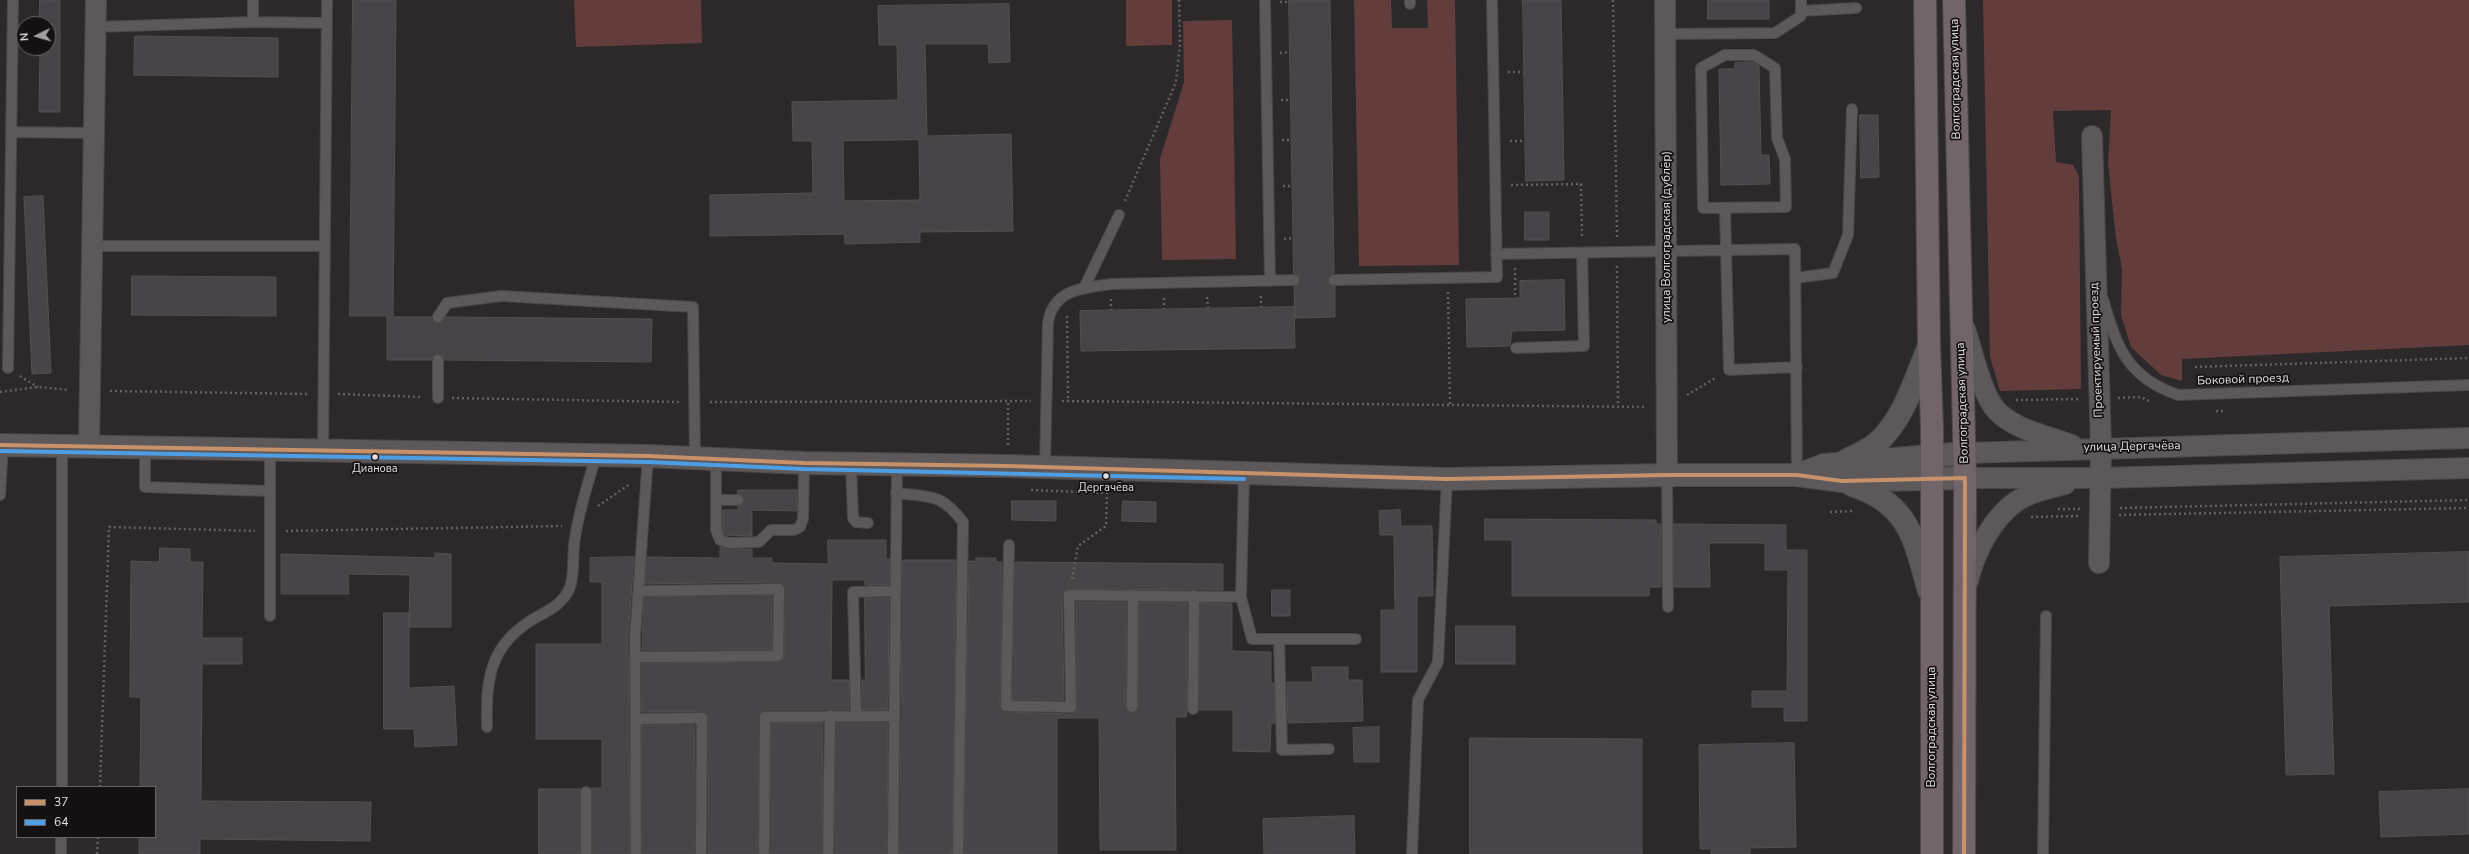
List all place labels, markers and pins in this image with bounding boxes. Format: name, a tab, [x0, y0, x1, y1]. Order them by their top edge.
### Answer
marker: Дианова	[370, 452, 380, 462]
place label: Дианова	[352, 462, 398, 476]
marker: Дергачёва	[1101, 471, 1111, 481]
place label: Дергачёва	[1078, 481, 1134, 495]

